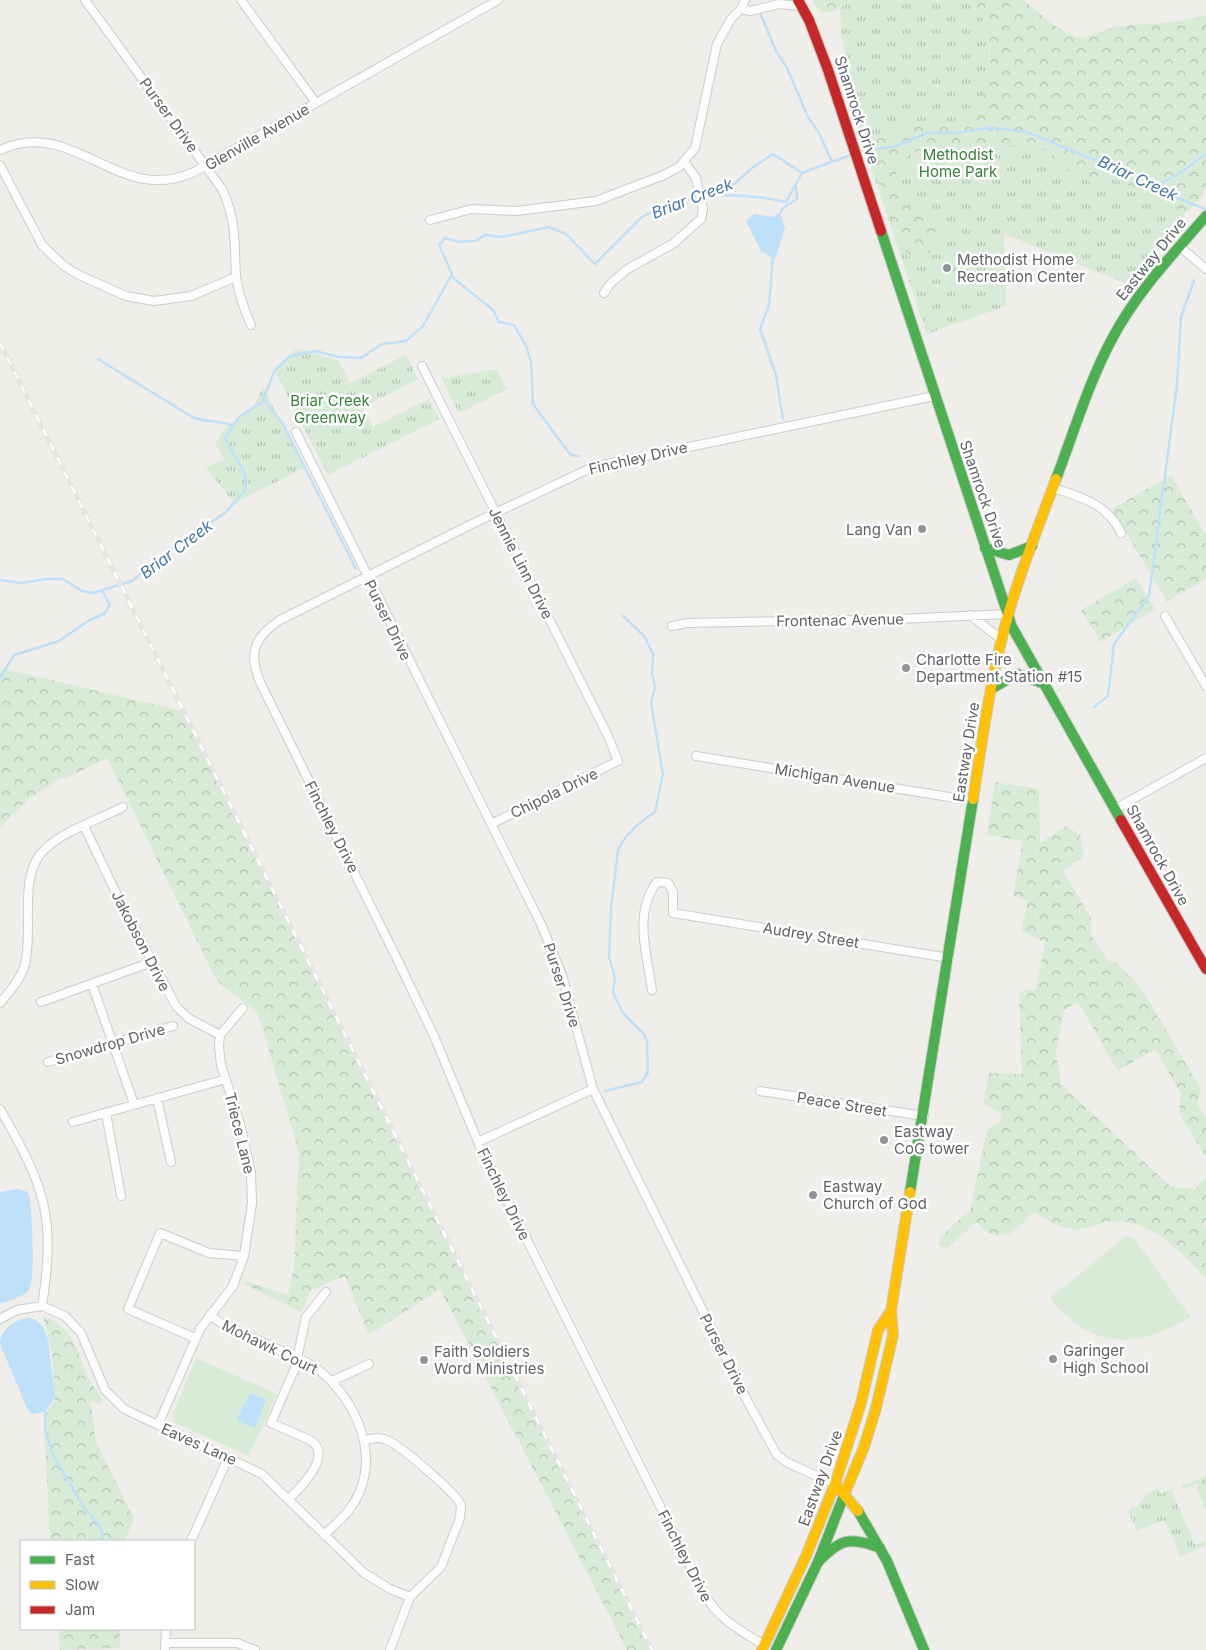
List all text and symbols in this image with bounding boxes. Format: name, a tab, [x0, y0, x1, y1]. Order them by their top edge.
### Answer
street label: Shamrock Drive	[831, 53, 883, 167]
street label: Purser Drive	[135, 74, 203, 156]
street label: Glenville Avenue	[201, 99, 313, 175]
park label: Methodist Home Park	[919, 145, 998, 181]
water label: Briar Creek	[1095, 151, 1181, 205]
water label: Briar Creek	[648, 173, 736, 223]
street label: Eastway Drive	[1112, 214, 1190, 304]
place label: Methodist Home Recreation Center	[957, 250, 1085, 286]
marker: Methodist Home Recreation Center	[941, 262, 953, 274]
park label: Briar Creek Greenway	[290, 391, 371, 427]
street label: Finchley Drive	[587, 437, 689, 479]
street label: Shamrock Drive	[956, 438, 1010, 550]
street label: Jennie Linn Drive	[485, 504, 557, 622]
water label: Briar Creek	[136, 515, 216, 583]
place label: Lang Van	[846, 520, 912, 539]
marker: Lang Van	[916, 523, 928, 535]
street label: Purser Drive	[360, 576, 416, 664]
street label: Frontenac Avenue	[776, 609, 904, 631]
place label: Charlotte Fire Department Station #15	[916, 650, 1082, 686]
marker: Charlotte Fire Department Station #15	[900, 662, 912, 674]
street label: Eastway Drive	[949, 701, 983, 803]
street label: Michigan Avenue	[773, 759, 897, 797]
street label: Chipola Drive	[507, 764, 601, 822]
street label: Finchley Drive	[301, 778, 363, 876]
street label: Shamrock Drive	[1122, 801, 1194, 909]
street label: Jakobson Drive	[108, 888, 174, 994]
street label: Audrey Street	[761, 918, 861, 952]
street label: Purser Drive	[539, 940, 585, 1030]
street label: Snowdrop Drive	[53, 1019, 167, 1069]
street label: Peace Street	[796, 1088, 888, 1120]
street label: Triece Lane	[221, 1090, 259, 1176]
place label: Eastway CoG tower	[894, 1122, 970, 1158]
marker: Eastway CoG tower	[878, 1134, 890, 1146]
street label: Finchley Drive	[473, 1145, 535, 1243]
place label: Eastway Church of God	[823, 1177, 927, 1213]
marker: Eastway Church of God	[807, 1189, 819, 1201]
street label: Purser Drive	[696, 1311, 752, 1397]
street label: Mohawk Court	[219, 1316, 321, 1378]
place label: Garinger High School	[1063, 1341, 1149, 1377]
place label: Faith Soldiers Word Ministries	[434, 1342, 545, 1378]
marker: Garinger High School	[1047, 1353, 1059, 1365]
marker: Faith Soldiers Word Ministries	[418, 1354, 430, 1366]
street label: Eaves Lane	[158, 1419, 240, 1469]
street label: Eastway Drive	[794, 1427, 846, 1529]
street label: Finchley Drive	[654, 1507, 716, 1605]
legend	[20, 1540, 195, 1630]
text: Fast	[65, 1550, 95, 1569]
text: Slow	[65, 1575, 99, 1594]
text: Jam	[65, 1600, 95, 1619]

